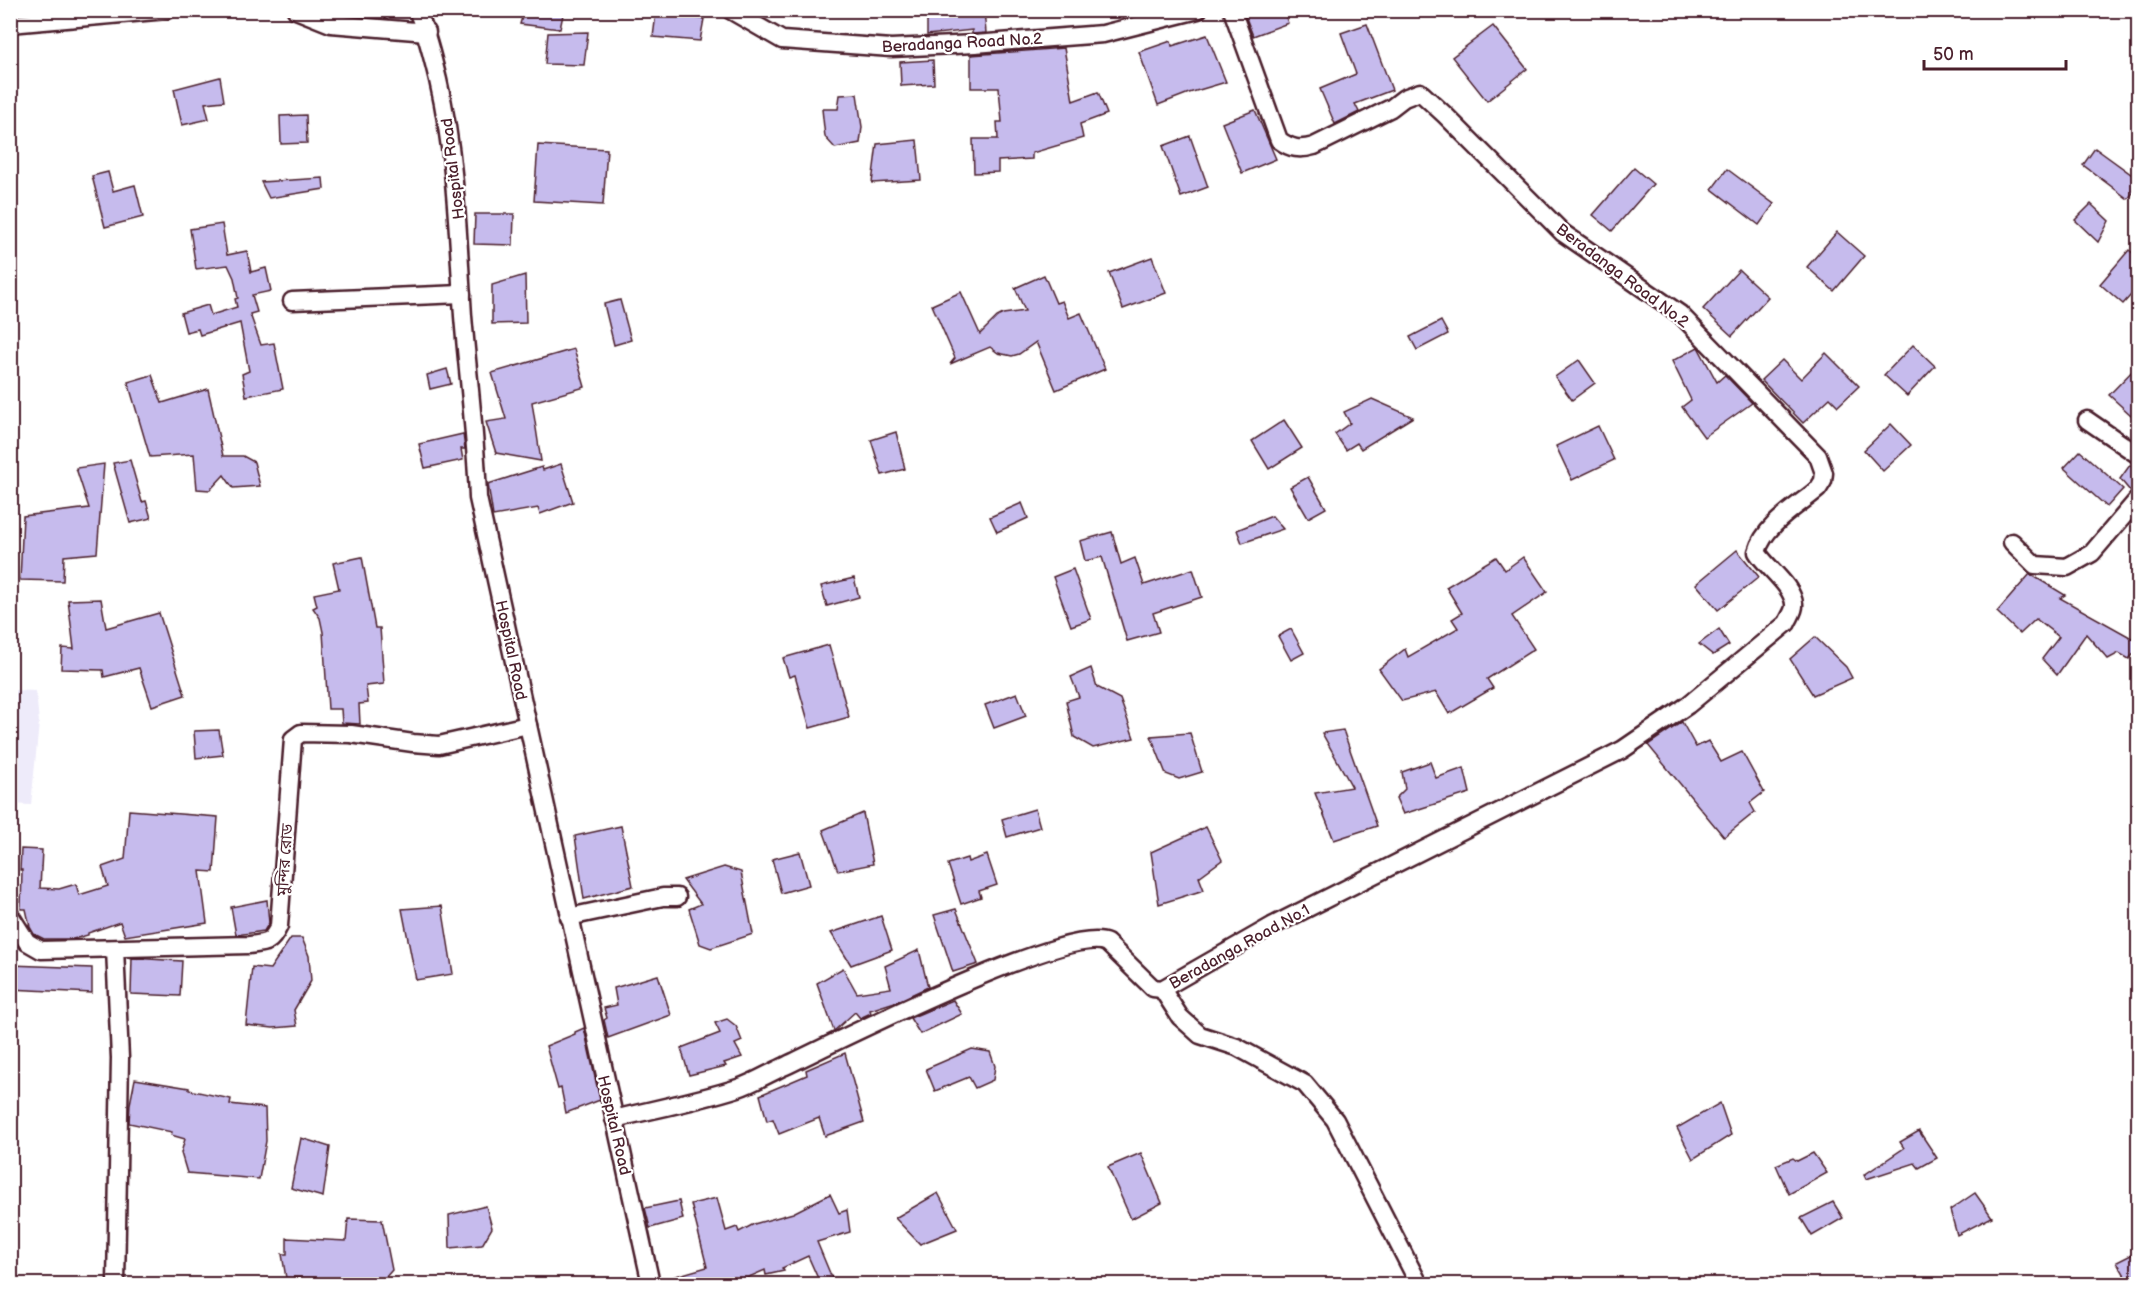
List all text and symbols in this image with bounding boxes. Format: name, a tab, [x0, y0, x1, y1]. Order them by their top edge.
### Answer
street label: Beradanga Road No.2	[881, 30, 1044, 57]
scale bar	[1924, 33, 2066, 71]
text: 50 m	[1933, 44, 1974, 65]
street label: Hospital Road	[438, 117, 469, 220]
street label: Beradanga Road No.2	[1552, 220, 1693, 333]
street label: Hospital Road	[491, 599, 530, 702]
street label: মুন্দির রোড	[272, 823, 298, 898]
street label: Beradanga Road No.1	[1166, 901, 1313, 994]
street label: Hospital Road	[593, 1074, 634, 1177]

